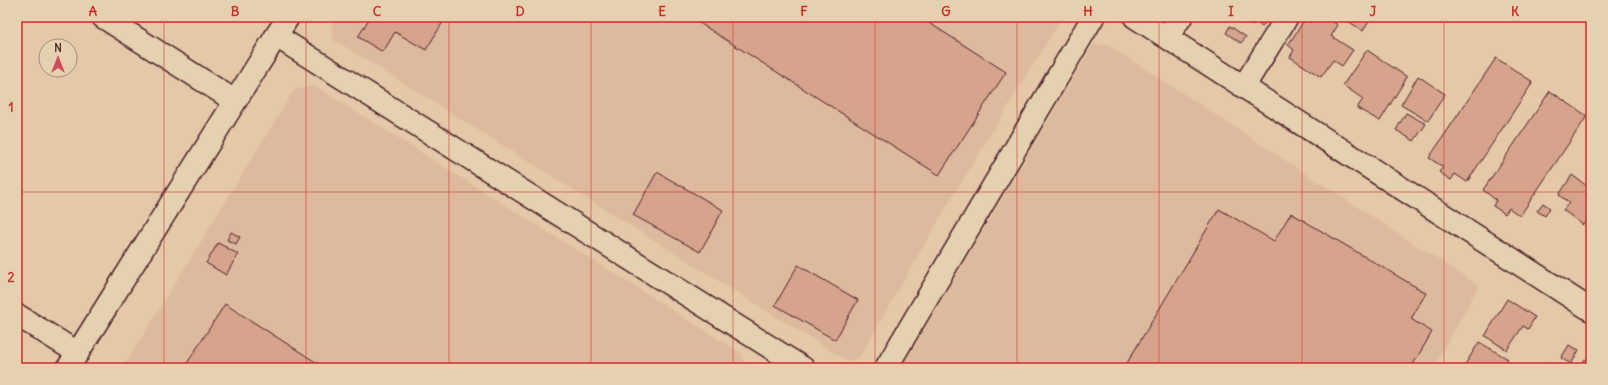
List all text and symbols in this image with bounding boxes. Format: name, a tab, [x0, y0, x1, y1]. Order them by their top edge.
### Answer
text: A	[89, 3, 98, 20]
text: B	[231, 3, 240, 20]
text: C	[373, 3, 382, 20]
text: D	[515, 3, 525, 20]
text: E	[658, 3, 666, 20]
text: F	[800, 3, 808, 20]
text: G	[941, 3, 951, 20]
text: H	[1083, 3, 1093, 20]
text: I	[1228, 3, 1234, 20]
text: J	[1370, 3, 1377, 20]
text: K	[1511, 3, 1520, 20]
north arrow	[38, 38, 78, 78]
text: N	[54, 41, 62, 55]
text: 1	[8, 99, 14, 116]
text: 2	[7, 269, 15, 286]

